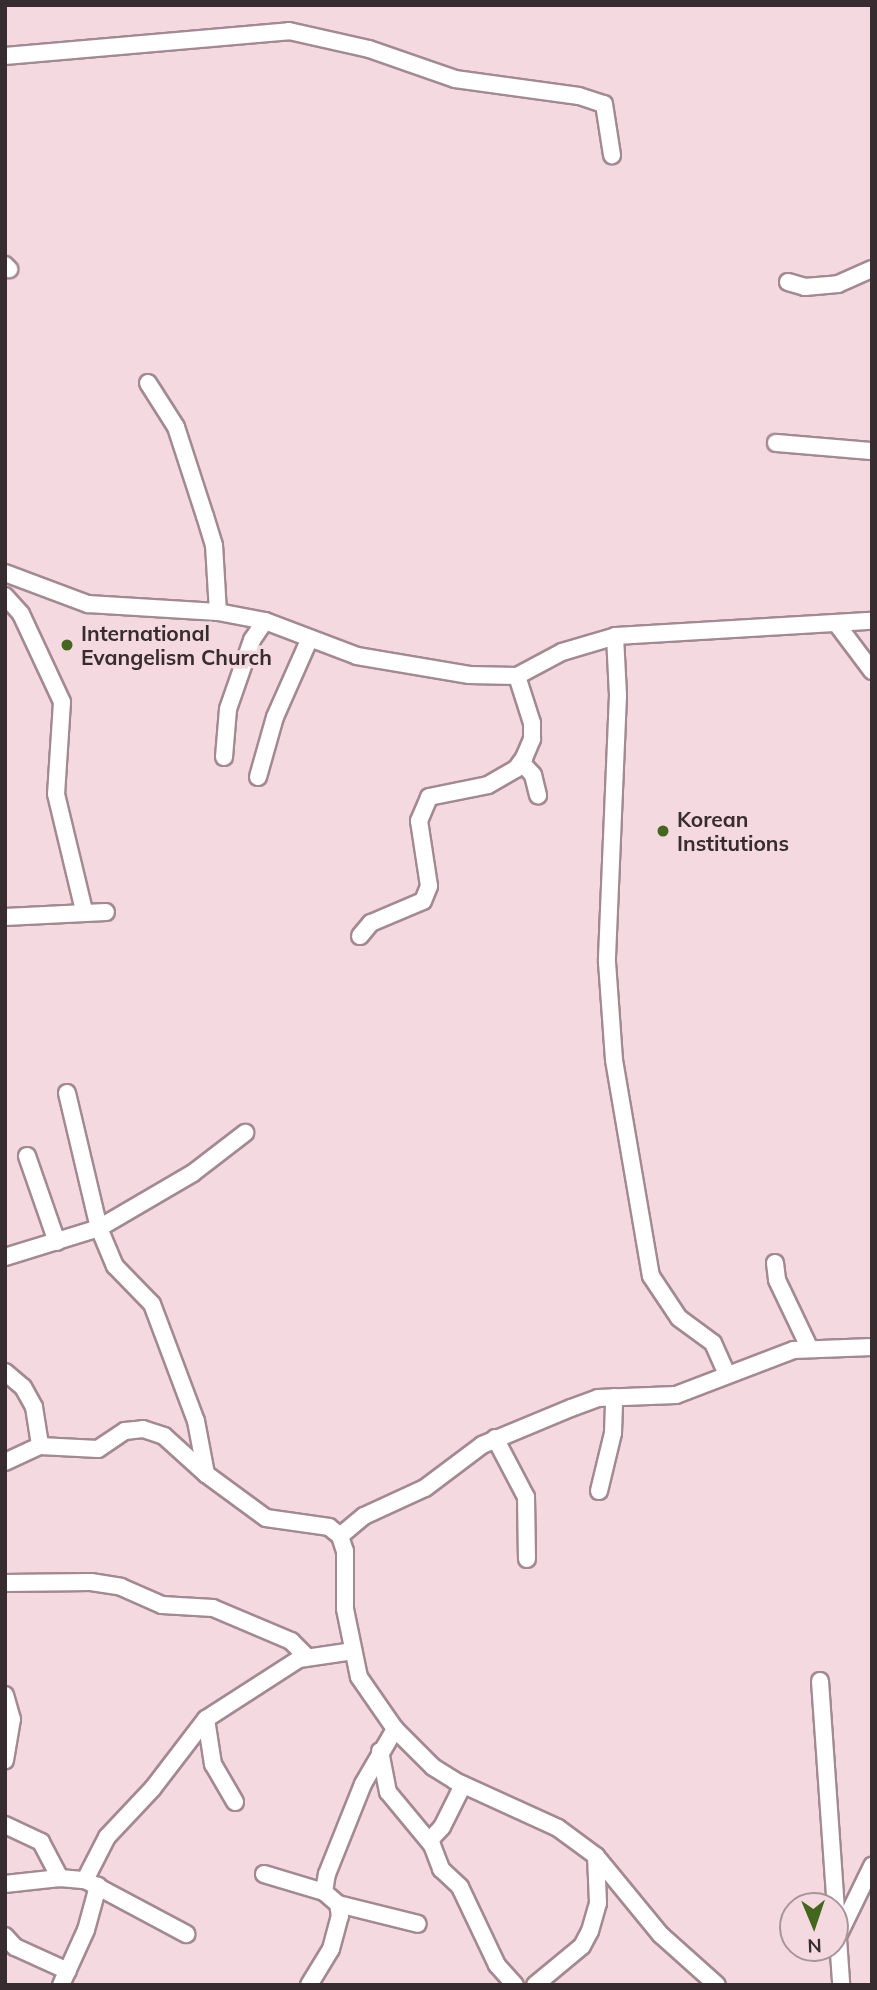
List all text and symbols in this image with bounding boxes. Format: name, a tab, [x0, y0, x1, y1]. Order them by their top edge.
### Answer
place label: International Evangelism Church	[81, 620, 272, 670]
marker: International Evangelism Church	[59, 637, 75, 653]
place label: Korean Institutions	[677, 806, 789, 856]
marker: Korean Institutions	[655, 823, 671, 839]
north arrow	[779, 1892, 849, 1962]
text: N	[807, 1934, 822, 1958]

